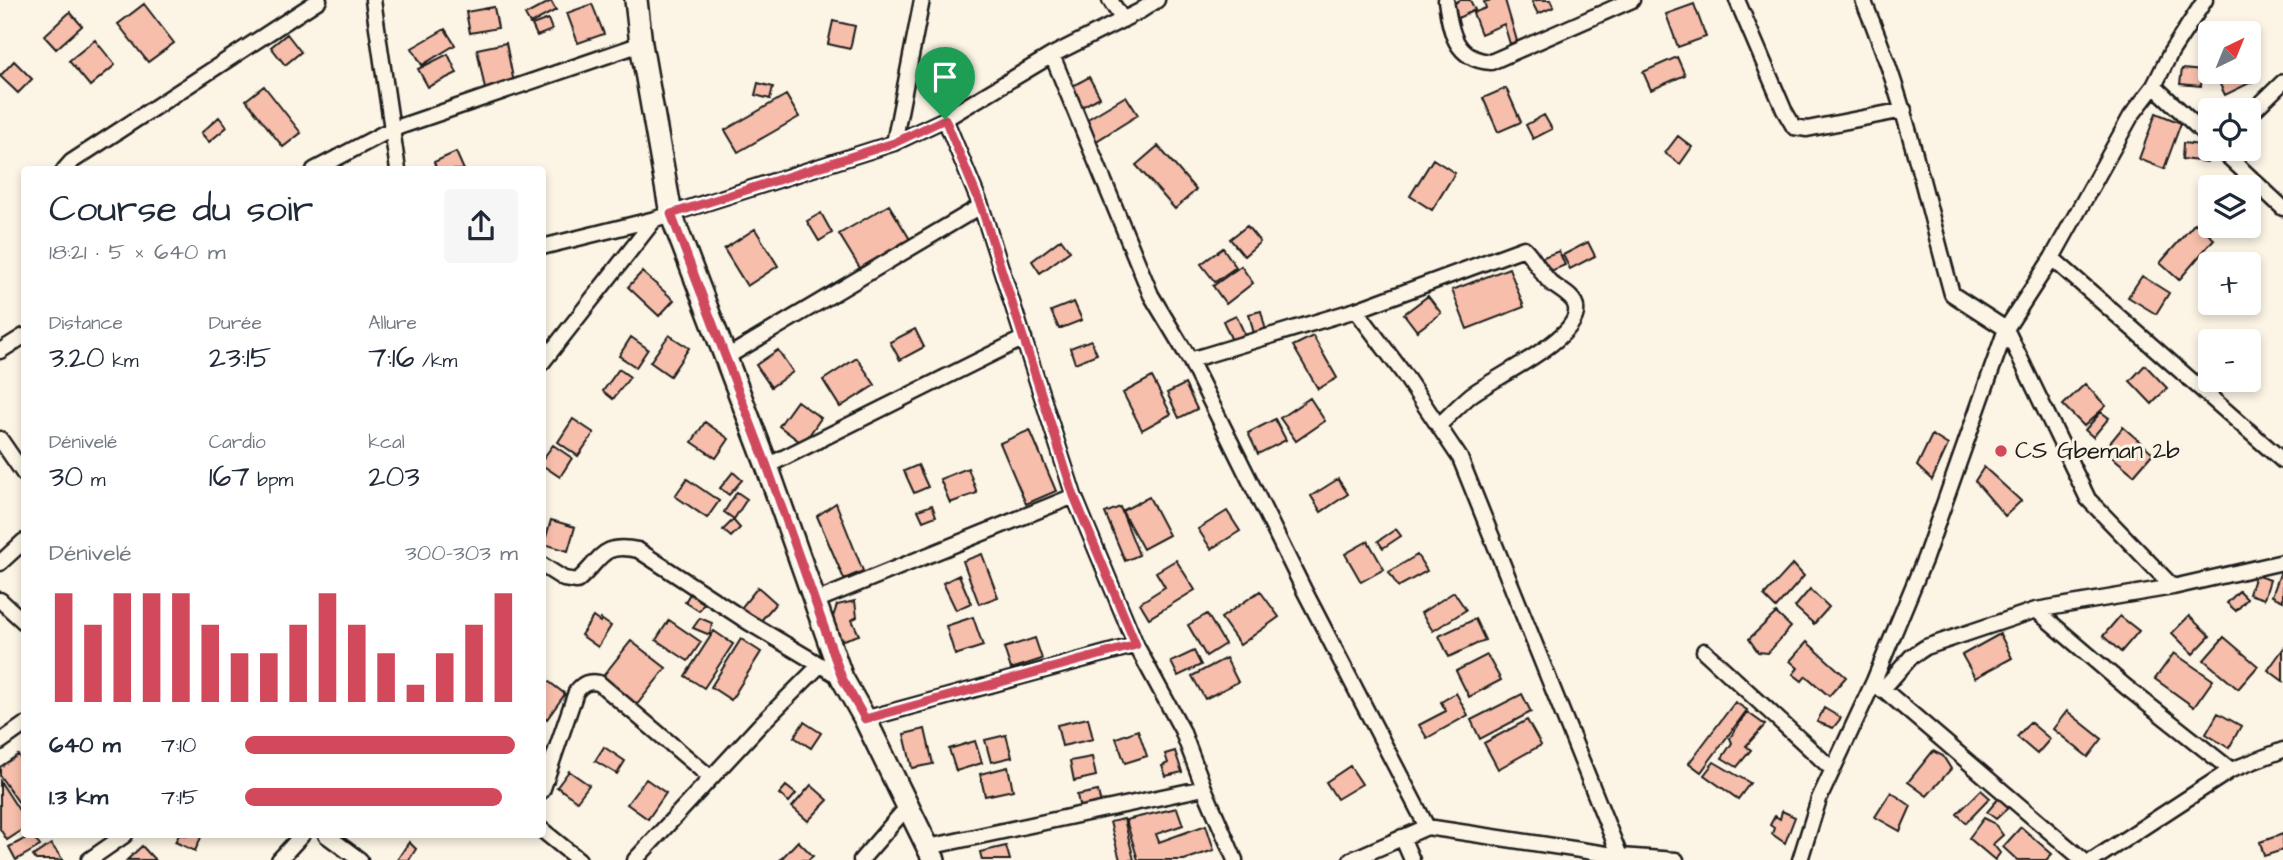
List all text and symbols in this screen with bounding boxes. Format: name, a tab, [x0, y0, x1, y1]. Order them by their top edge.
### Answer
north arrow	[2198, 21, 2261, 84]
map controls	[2198, 21, 2261, 392]
pin	[915, 47, 975, 119]
icon: arrive	[926, 58, 964, 96]
button: locate	[2198, 98, 2261, 161]
button: layers	[2198, 175, 2261, 238]
text: Course du soir	[49, 184, 314, 236]
button: share	[444, 189, 518, 263]
text: 18:21 · 5 × 640 m	[49, 236, 226, 268]
button: +	[2198, 252, 2261, 315]
text: Distance	[49, 310, 123, 337]
text: Durée	[209, 310, 262, 337]
text: Allure	[368, 310, 417, 337]
button: −	[2198, 329, 2261, 392]
text: 3.20	[49, 337, 105, 379]
text: 23:15	[209, 337, 271, 379]
text: 7:16	[368, 337, 414, 379]
text: km	[105, 348, 139, 375]
text: /km	[414, 348, 457, 375]
text: Dénivelé	[49, 429, 117, 456]
text: Cardio	[209, 429, 266, 456]
text: kcal	[368, 429, 405, 456]
place label: CS Gbeman 2b	[2015, 434, 2180, 468]
marker: CS Gbeman 2b	[1993, 443, 2009, 459]
text: 30	[49, 456, 83, 498]
text: 167	[209, 456, 250, 498]
text: 203	[368, 456, 420, 498]
text: m	[83, 467, 106, 494]
text: bpm	[250, 467, 293, 494]
text: Dénivelé	[49, 537, 132, 569]
text: 300–303 m	[405, 537, 518, 569]
text: 640 m	[49, 729, 121, 761]
text: 7:10	[161, 729, 196, 761]
text: 1.3 km	[49, 781, 108, 813]
text: 7:15	[161, 781, 198, 813]

